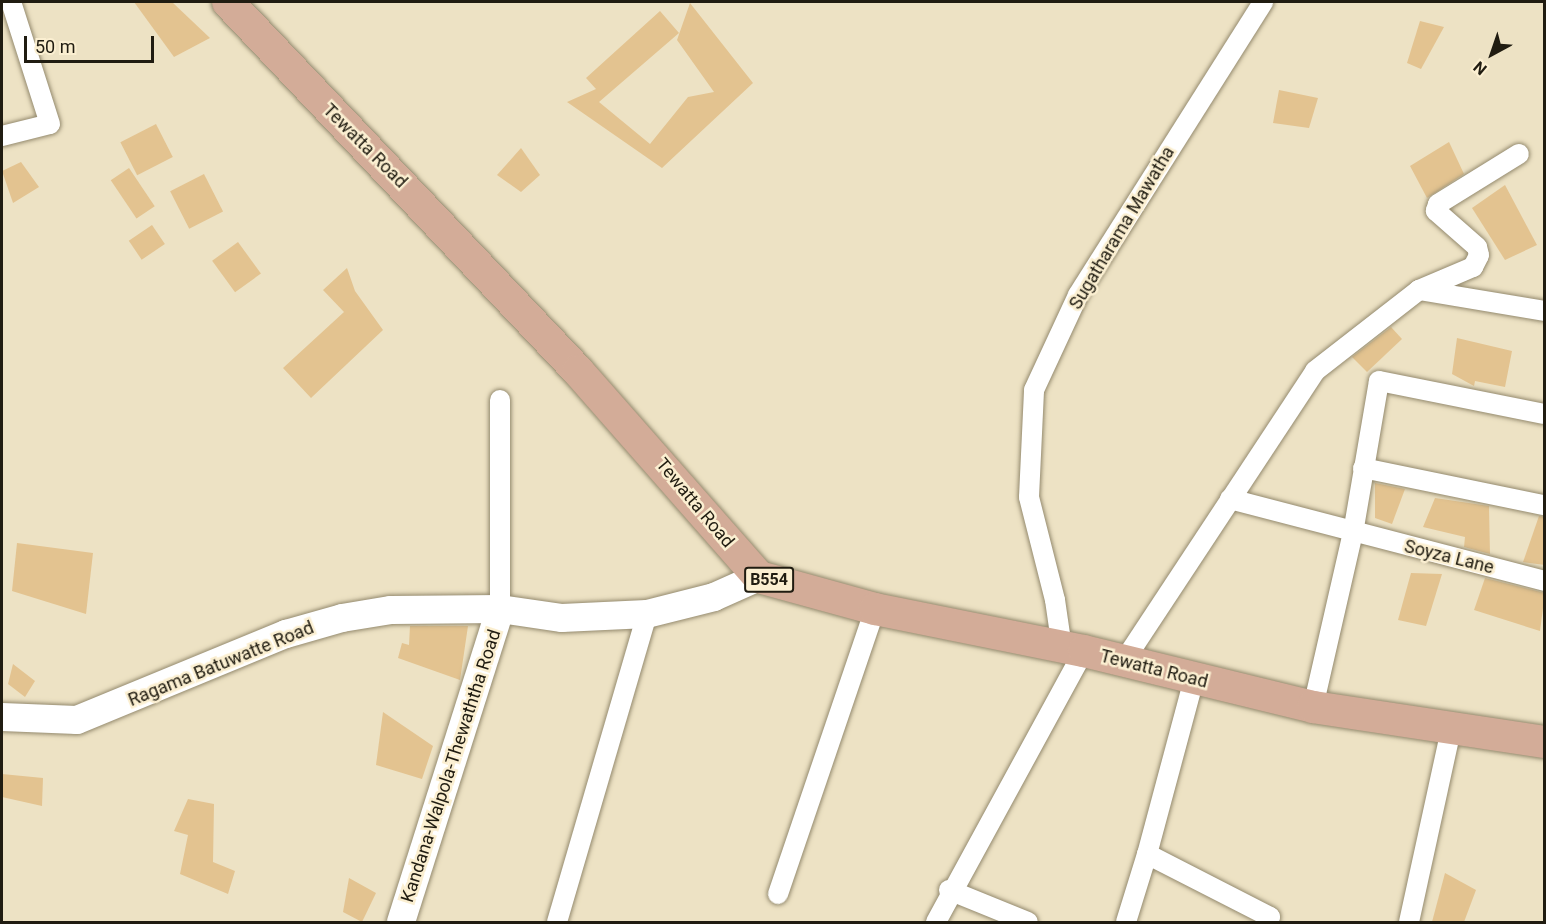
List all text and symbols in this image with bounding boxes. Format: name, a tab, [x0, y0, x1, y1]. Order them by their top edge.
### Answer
scale bar	[27, 24, 158, 62]
north arrow	[1462, 24, 1522, 84]
text: 50 m	[35, 36, 75, 57]
text: N	[1470, 57, 1491, 79]
street label: Tewatta Road	[318, 99, 412, 193]
street label: Sugatharama Mawatha	[1065, 143, 1179, 313]
street label: Tewatta Road	[651, 454, 739, 552]
street label: Soyza Lane	[1402, 535, 1496, 579]
road number: B554	[744, 567, 794, 593]
street label: Ragama Batuwatte Road	[125, 617, 317, 711]
street label: Kandana-Walpola-Thewaththa Road	[397, 627, 505, 905]
street label: Tewatta Road	[1098, 645, 1210, 693]

